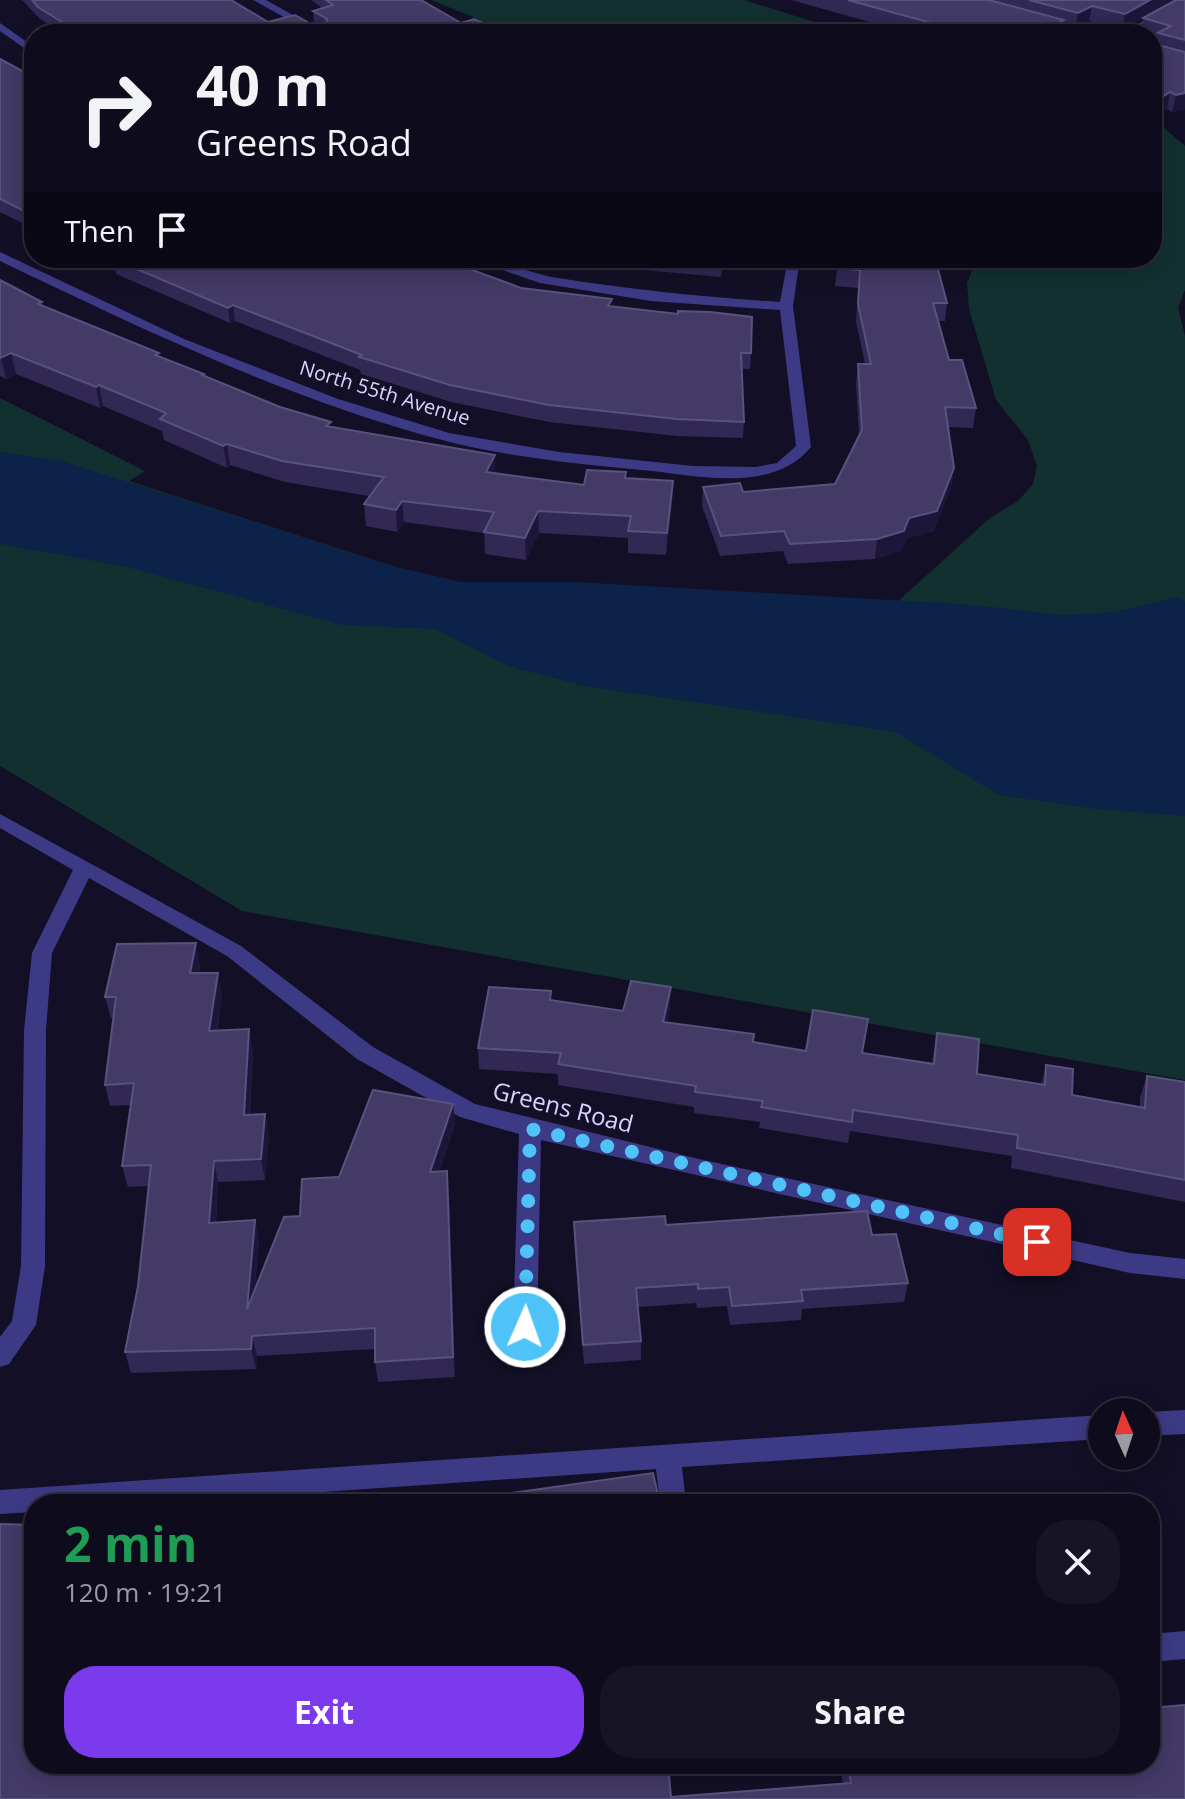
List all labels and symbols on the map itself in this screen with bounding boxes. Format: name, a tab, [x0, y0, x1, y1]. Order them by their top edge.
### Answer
street label: North 55th Avenue	[297, 354, 474, 431]
street label: Greens Road	[490, 1073, 637, 1140]
pin	[1003, 1208, 1071, 1276]
position arrow	[483, 1285, 567, 1369]
north arrow	[1088, 1398, 1160, 1470]

